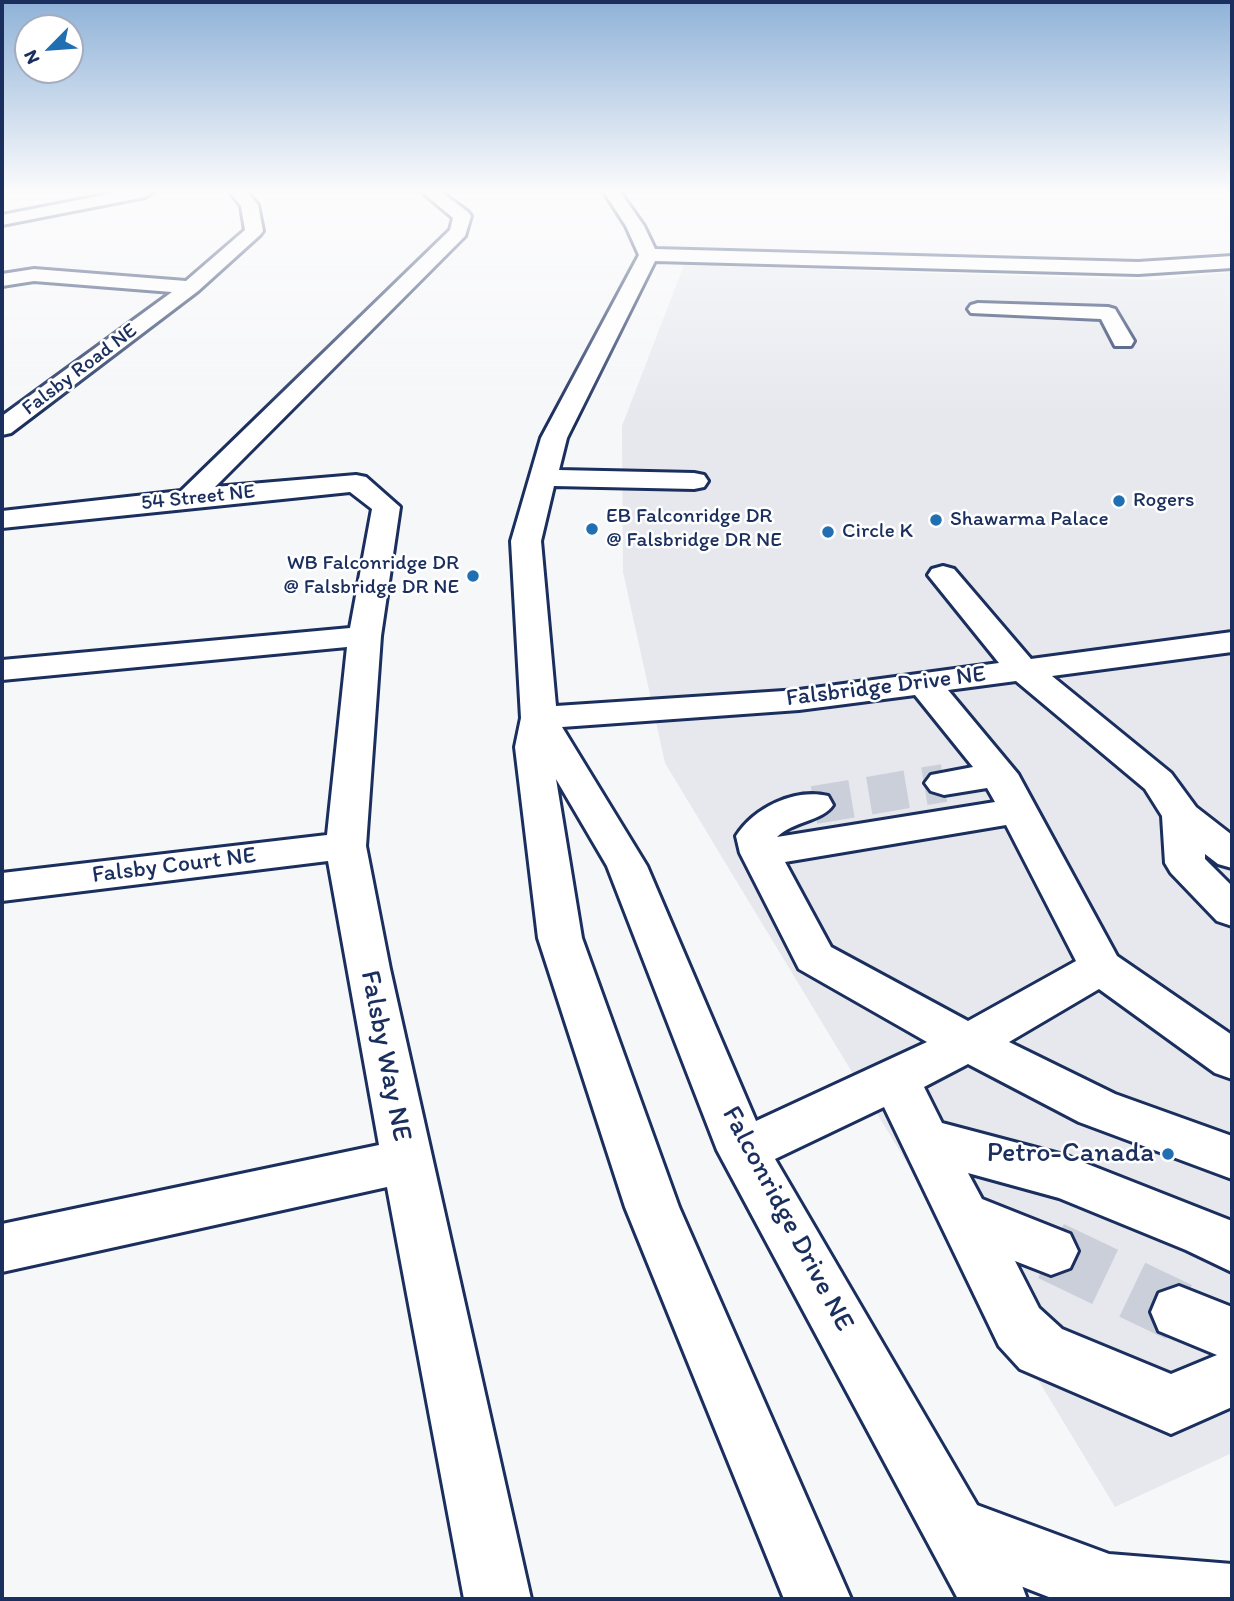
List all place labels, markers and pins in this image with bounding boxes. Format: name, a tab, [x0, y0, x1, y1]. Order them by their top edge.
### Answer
place label: Rogers	[1133, 488, 1194, 514]
marker: Rogers	[1111, 493, 1127, 509]
place label: EB Falconridge DR @ Falsbridge DR NE	[606, 504, 782, 554]
place label: Shawarma Palace	[950, 507, 1109, 533]
marker: Shawarma Palace	[928, 512, 944, 528]
place label: Circle K	[842, 519, 913, 545]
marker: EB Falconridge DR @ Falsbridge DR NE	[584, 521, 600, 537]
marker: Circle K	[820, 524, 836, 540]
place label: WB Falconridge DR @ Falsbridge DR NE	[283, 551, 459, 601]
marker: WB Falconridge DR @ Falsbridge DR NE	[465, 568, 481, 584]
place label: Petro-Canada	[987, 1137, 1154, 1171]
marker: Petro-Canada	[1160, 1146, 1176, 1162]

